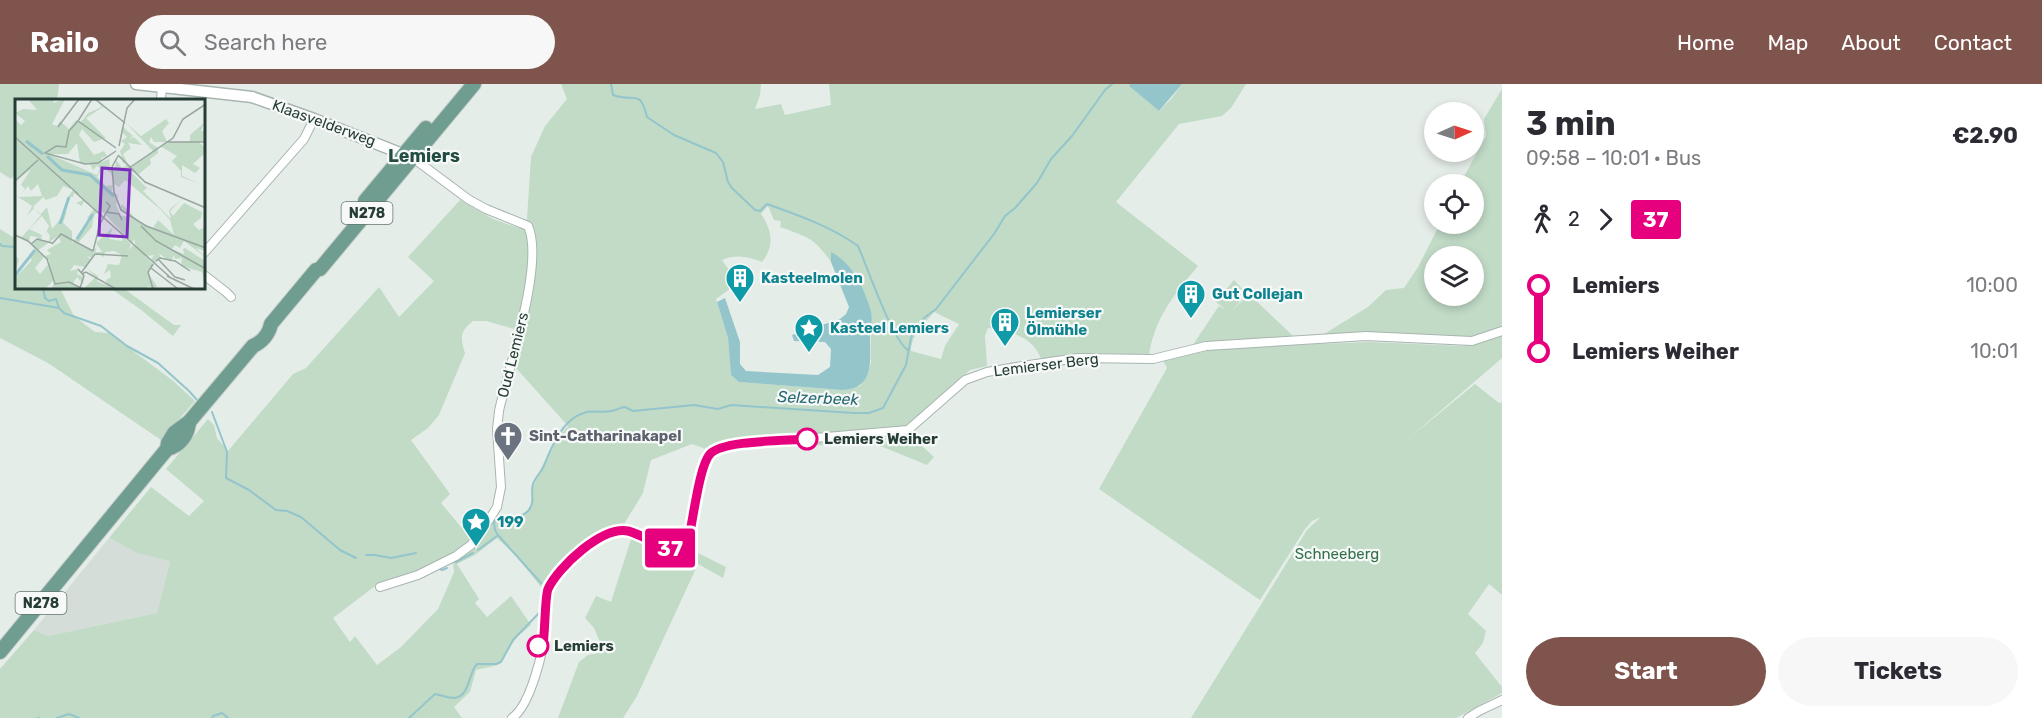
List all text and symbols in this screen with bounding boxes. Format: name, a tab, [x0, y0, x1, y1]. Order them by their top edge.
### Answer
search box	[135, 15, 555, 69]
text: Railo	[30, 26, 99, 59]
icon: search	[156, 26, 189, 59]
text: Search here	[204, 29, 327, 56]
text: Home	[1677, 30, 1734, 55]
text: Map	[1767, 30, 1808, 55]
text: About	[1841, 30, 1901, 55]
text: Contact	[1934, 30, 2012, 55]
street label: Klaasvelderweg	[270, 96, 378, 150]
inset map	[15, 99, 206, 290]
north arrow	[1424, 102, 1484, 162]
map controls	[1424, 102, 1484, 306]
text: 3 min	[1526, 104, 1616, 143]
text: €2.90	[1952, 122, 2018, 149]
district label: Lemiers	[388, 145, 460, 167]
text: 09:58 – 10:01 · Bus	[1526, 146, 1701, 170]
button: locate	[1424, 174, 1484, 234]
road number: N278	[342, 202, 392, 224]
icon: walk	[1526, 203, 1559, 236]
icon: forward	[1589, 203, 1622, 236]
text: 2	[1568, 207, 1580, 231]
text: 37	[1643, 207, 1669, 232]
button: layers	[1424, 246, 1484, 306]
building icon: Kasteelmolen	[724, 262, 756, 304]
place label: Kasteelmolen	[761, 269, 863, 287]
text: Lemiers	[1572, 272, 1660, 299]
text: 10:00	[1966, 273, 2018, 297]
building icon: Gut Collejan	[1175, 278, 1207, 320]
place label: Gut Collejan	[1212, 285, 1303, 303]
place label: Lemierser Ölmühle	[1026, 304, 1102, 339]
building icon: Lemierser Ölmühle	[989, 306, 1021, 348]
street label: Oud Lemiers	[494, 310, 532, 399]
place icon: Kasteel Lemiers	[793, 312, 825, 354]
place label: Kasteel Lemiers	[830, 319, 949, 337]
text: Lemiers Weiher	[1572, 338, 1739, 365]
text: 10:01	[1970, 339, 2018, 363]
street label: Lemierser Berg	[992, 350, 1100, 380]
water label: Selzerbeek	[777, 387, 860, 409]
church icon: Sint-Catharinakapel	[492, 420, 524, 462]
place label: Sint-Catharinakapel	[529, 427, 682, 445]
marker: Lemiers Weiher	[796, 428, 818, 450]
place label: Lemiers Weiher	[824, 430, 938, 448]
place icon: 199	[460, 506, 492, 548]
place label: 199	[497, 513, 524, 531]
line badge: 37	[643, 528, 697, 568]
text: 37	[657, 536, 683, 561]
park label: Schneeberg	[1295, 545, 1379, 563]
road number: N278	[15, 592, 66, 614]
marker: Lemiers	[527, 635, 549, 657]
place label: Lemiers	[554, 637, 614, 655]
button: Start	[1526, 637, 1766, 706]
button: Tickets	[1778, 637, 2018, 706]

